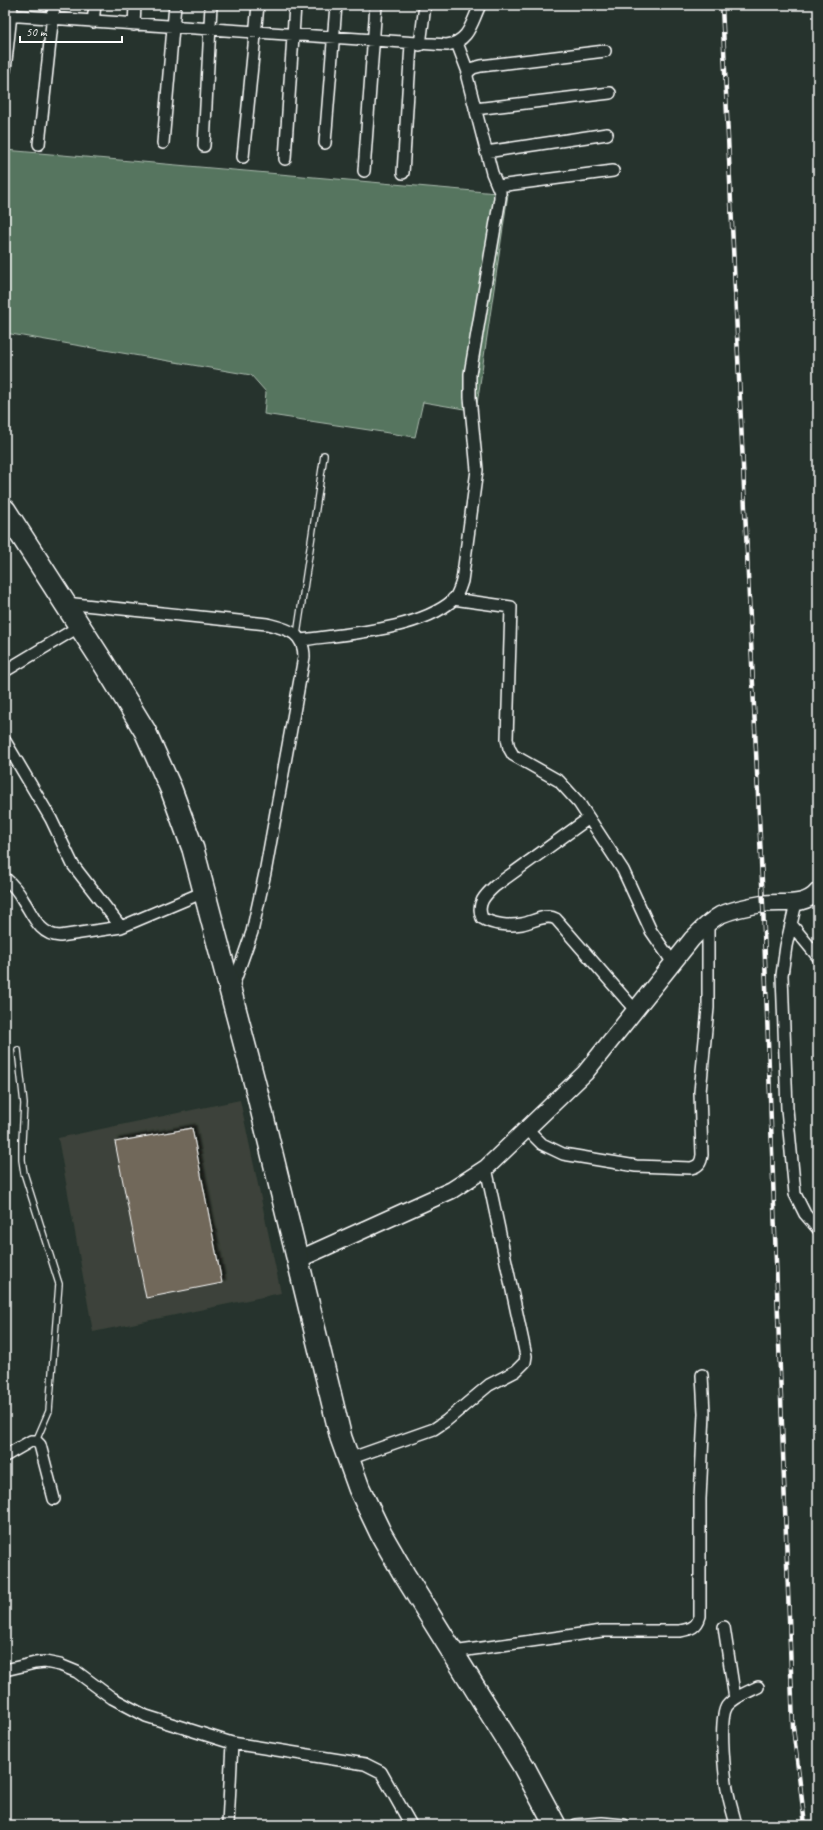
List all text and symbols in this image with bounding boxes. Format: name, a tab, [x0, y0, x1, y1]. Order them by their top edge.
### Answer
scale bar	[20, 18, 122, 44]
text: 50 m	[26, 24, 48, 40]

